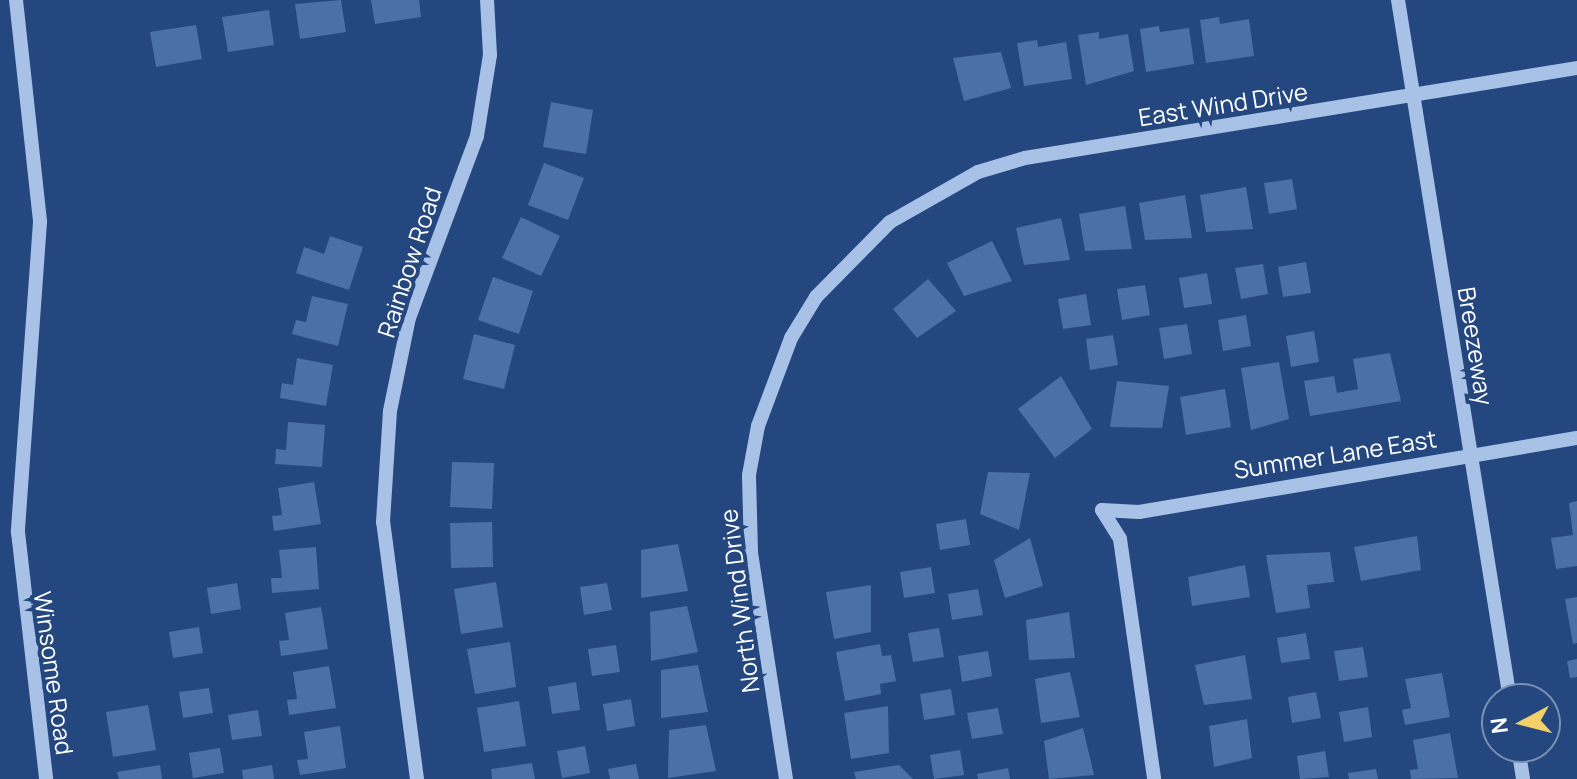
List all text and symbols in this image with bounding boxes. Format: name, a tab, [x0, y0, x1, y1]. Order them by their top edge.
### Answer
street label: East Wind Drive	[1136, 76, 1310, 132]
street label: Rainbow Road	[371, 183, 447, 341]
street label: Breezeway	[1452, 285, 1500, 407]
street label: Summer Lane East	[1232, 424, 1438, 484]
street label: North Wind Drive	[713, 508, 765, 694]
street label: Winsome Road	[28, 589, 80, 757]
north arrow	[1481, 683, 1561, 763]
text: N	[1483, 716, 1515, 735]

